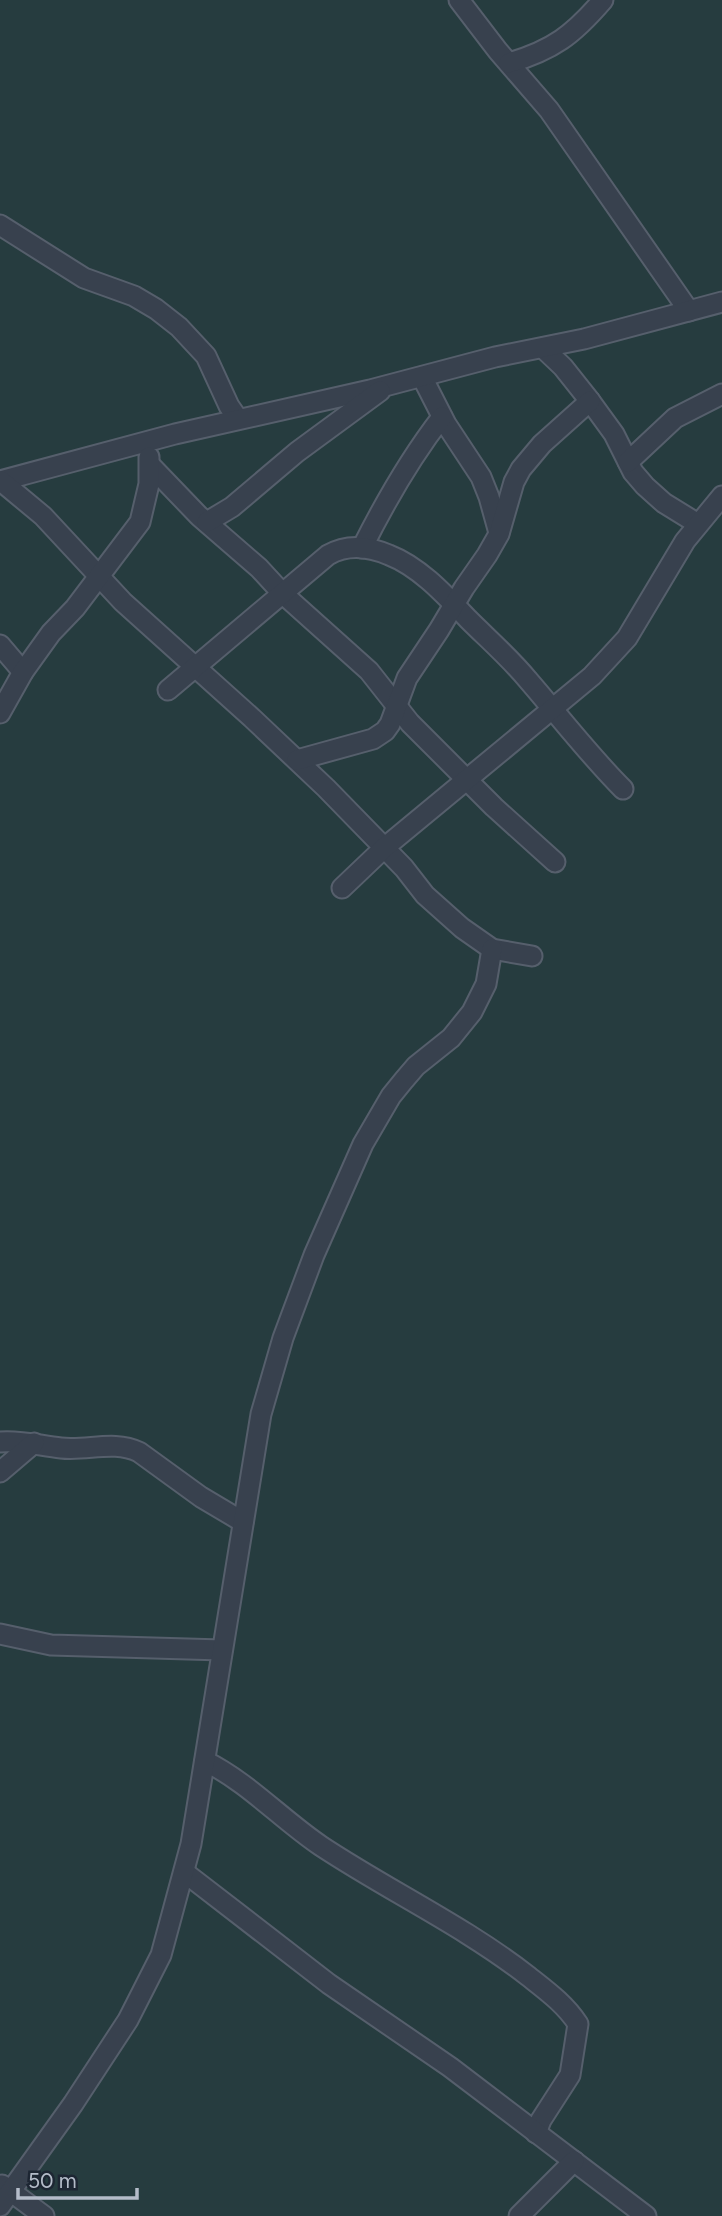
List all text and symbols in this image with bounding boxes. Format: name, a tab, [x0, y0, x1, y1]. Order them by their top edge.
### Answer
scale bar	[18, 2156, 136, 2200]
text: 50 m	[28, 2168, 77, 2193]

